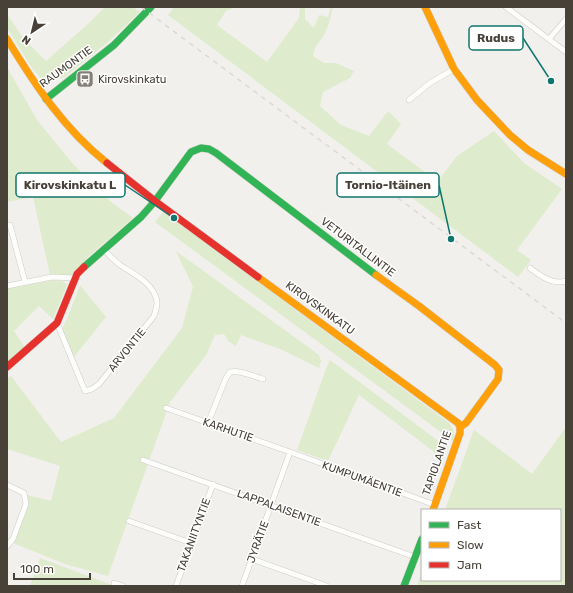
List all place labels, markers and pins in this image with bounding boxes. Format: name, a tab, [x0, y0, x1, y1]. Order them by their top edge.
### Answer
callout: Rudus	[469, 26, 523, 50]
bus stop icon: Kirovskinkatu	[75, 69, 95, 89]
place label: Kirovskinkatu	[98, 73, 167, 86]
callout: Kirovskinkatu L	[16, 173, 125, 197]
callout: Tornio-Itäinen	[337, 173, 439, 197]

